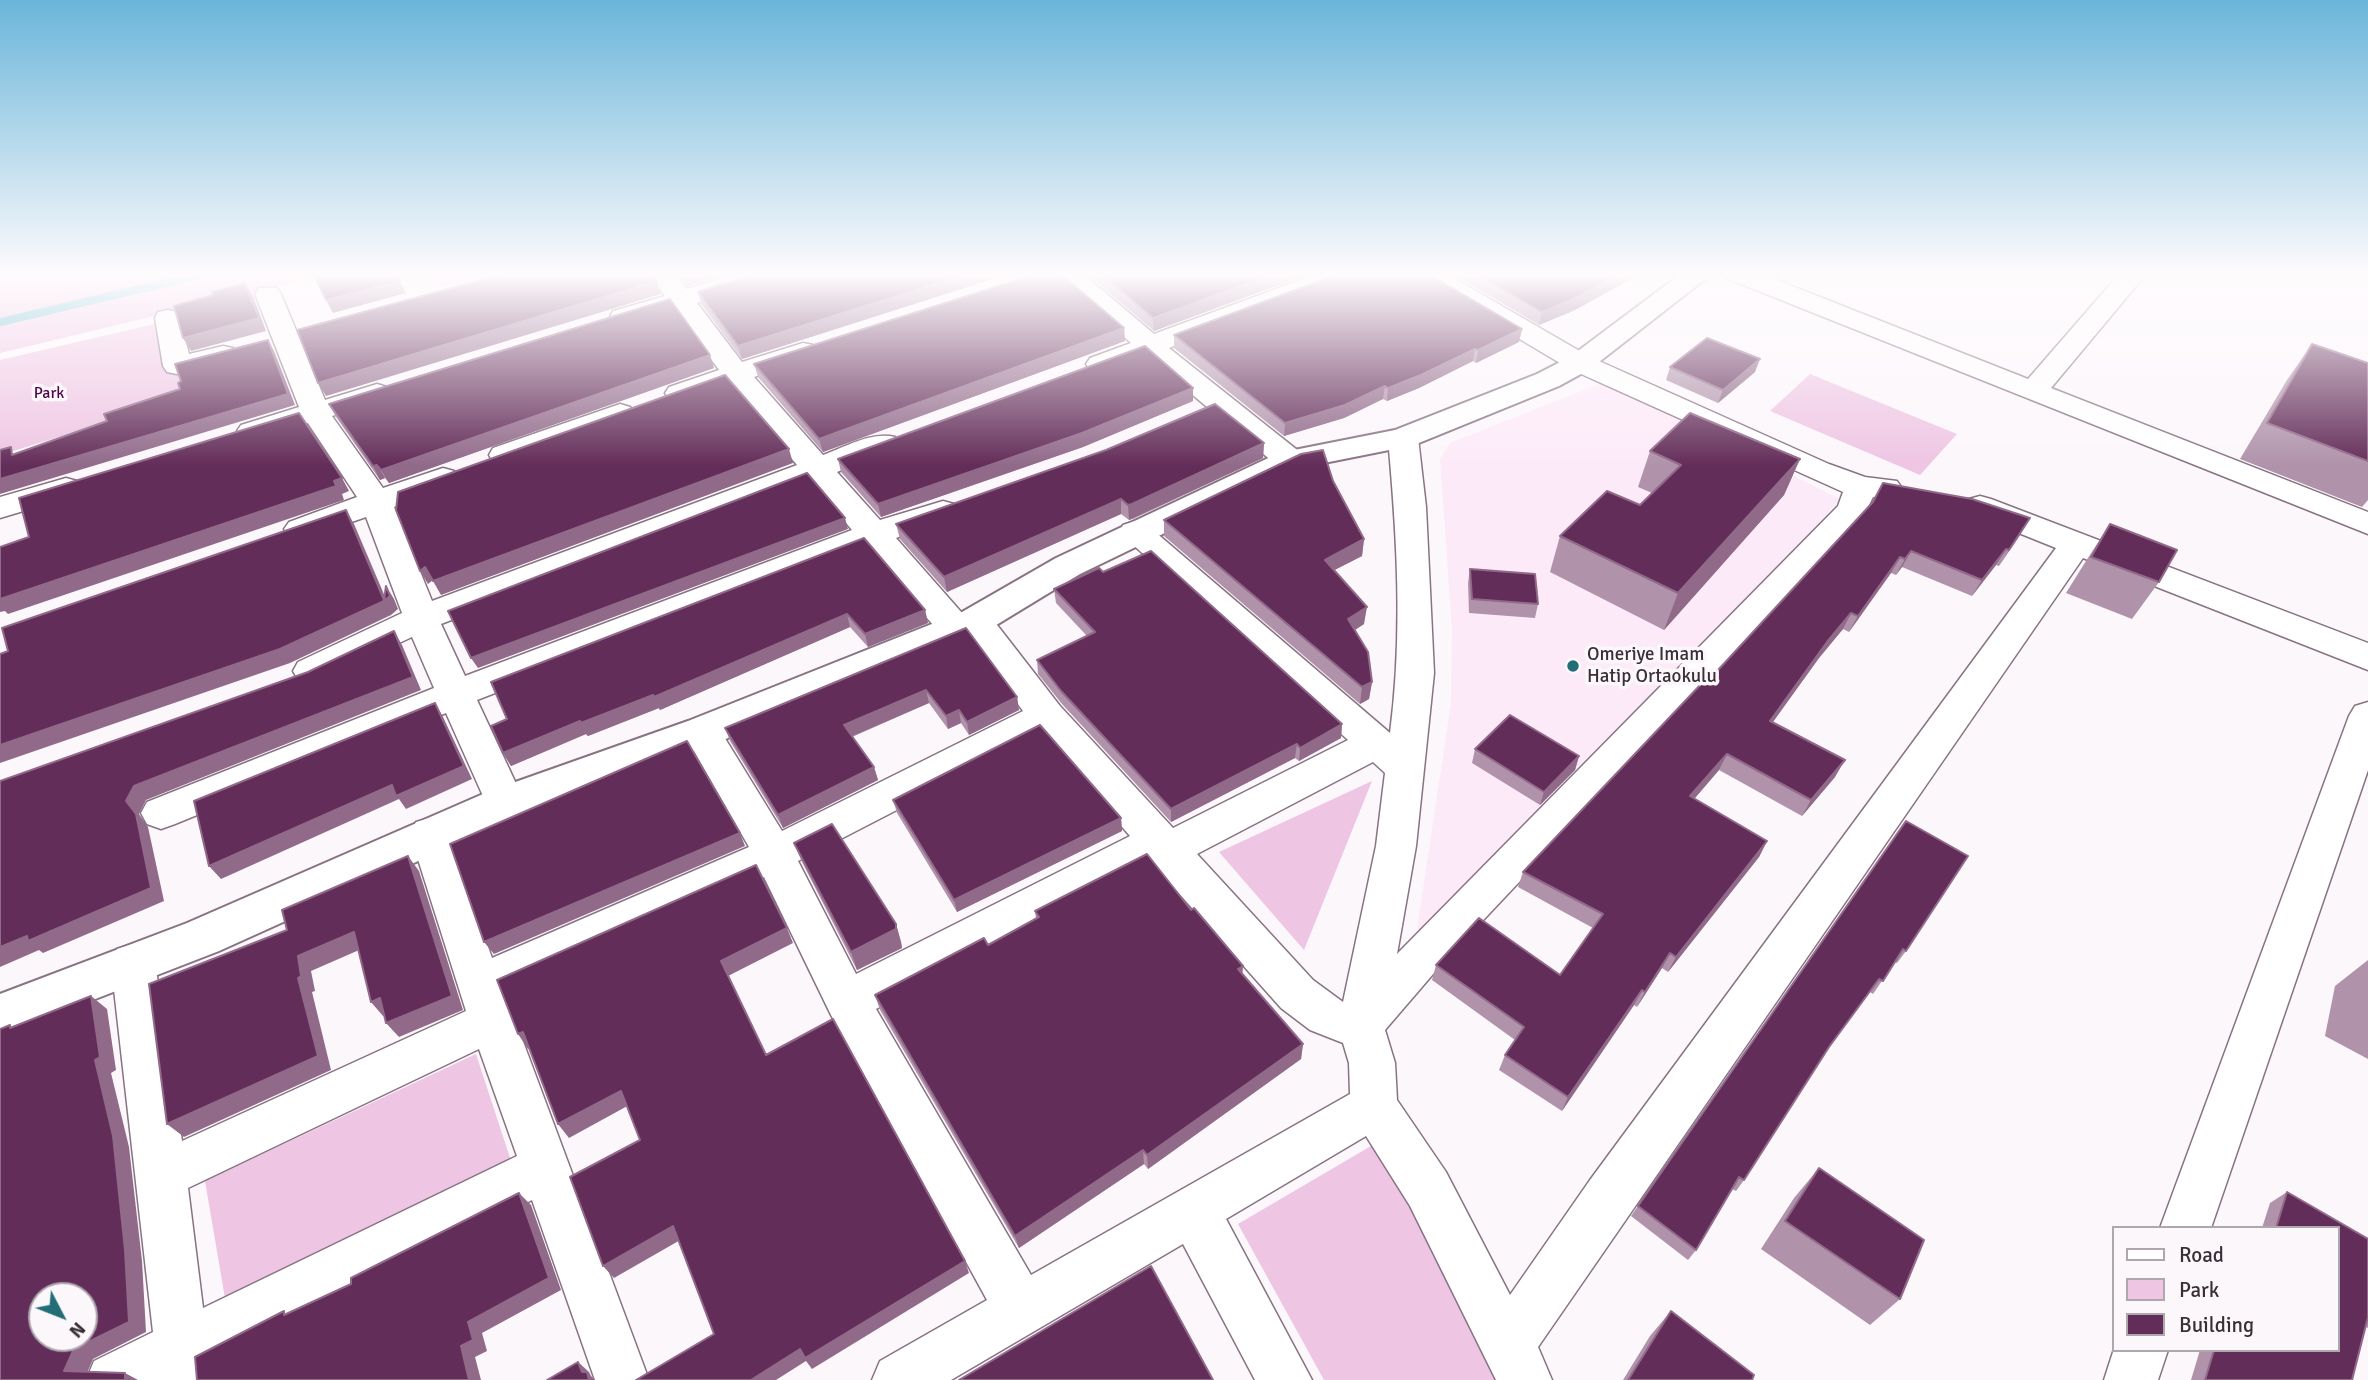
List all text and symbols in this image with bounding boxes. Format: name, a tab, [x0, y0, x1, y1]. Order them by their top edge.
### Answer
park label: Park	[34, 384, 64, 404]
place label: Omeriye Imam Hatip Ortaokulu	[1587, 644, 1717, 688]
marker: Omeriye Imam Hatip Ortaokulu	[1565, 658, 1581, 674]
legend	[2112, 1226, 2340, 1352]
text: Road	[2179, 1242, 2224, 1268]
text: Park	[2179, 1277, 2219, 1303]
north arrow	[28, 1282, 98, 1352]
text: Building	[2179, 1312, 2254, 1338]
text: N	[64, 1317, 90, 1343]

